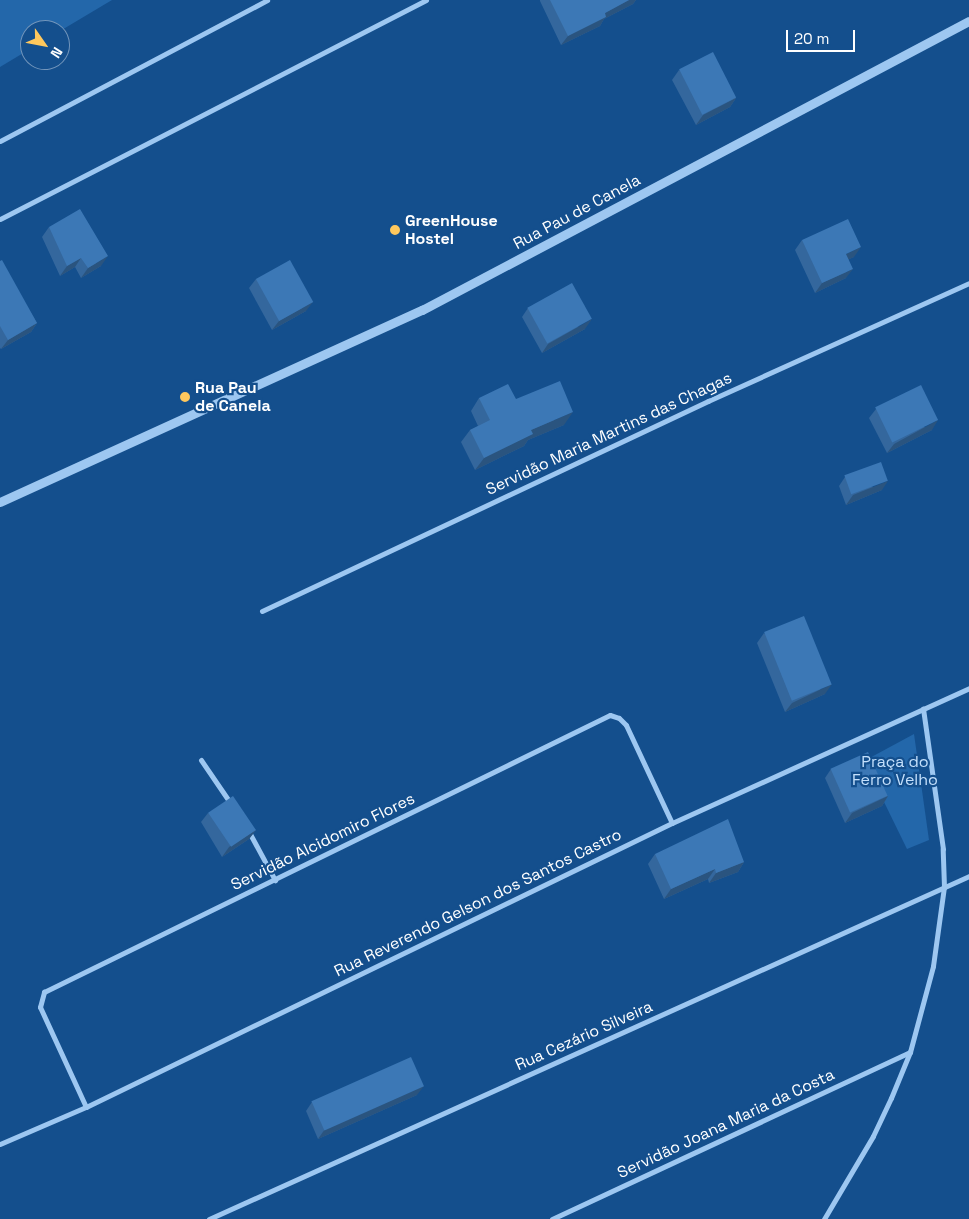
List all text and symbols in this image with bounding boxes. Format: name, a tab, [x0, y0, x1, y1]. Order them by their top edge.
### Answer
north arrow	[20, 20, 70, 70]
scale bar	[789, 20, 858, 52]
text: 20 m	[794, 29, 829, 48]
text: N	[47, 44, 67, 61]
street label: Rua Pau de Canela	[510, 170, 644, 254]
place label: GreenHouse Hostel	[405, 211, 498, 249]
marker: GreenHouse Hostel	[389, 224, 401, 236]
street label: Servidão Maria Martins das Chagas	[483, 368, 735, 500]
place label: Rua Pau de Canela	[195, 378, 271, 416]
marker: Rua Pau de Canela	[179, 391, 191, 403]
park label: Praça do Ferro Velho	[852, 752, 938, 790]
street label: Servidão Alcidomiro Flores	[228, 789, 418, 895]
street label: Rua Reverendo Gelson dos Santos Castro	[331, 825, 625, 981]
street label: Rua Cezário Silveira	[512, 997, 656, 1075]
street label: Servidão Joana Maria da Costa	[614, 1065, 838, 1183]

